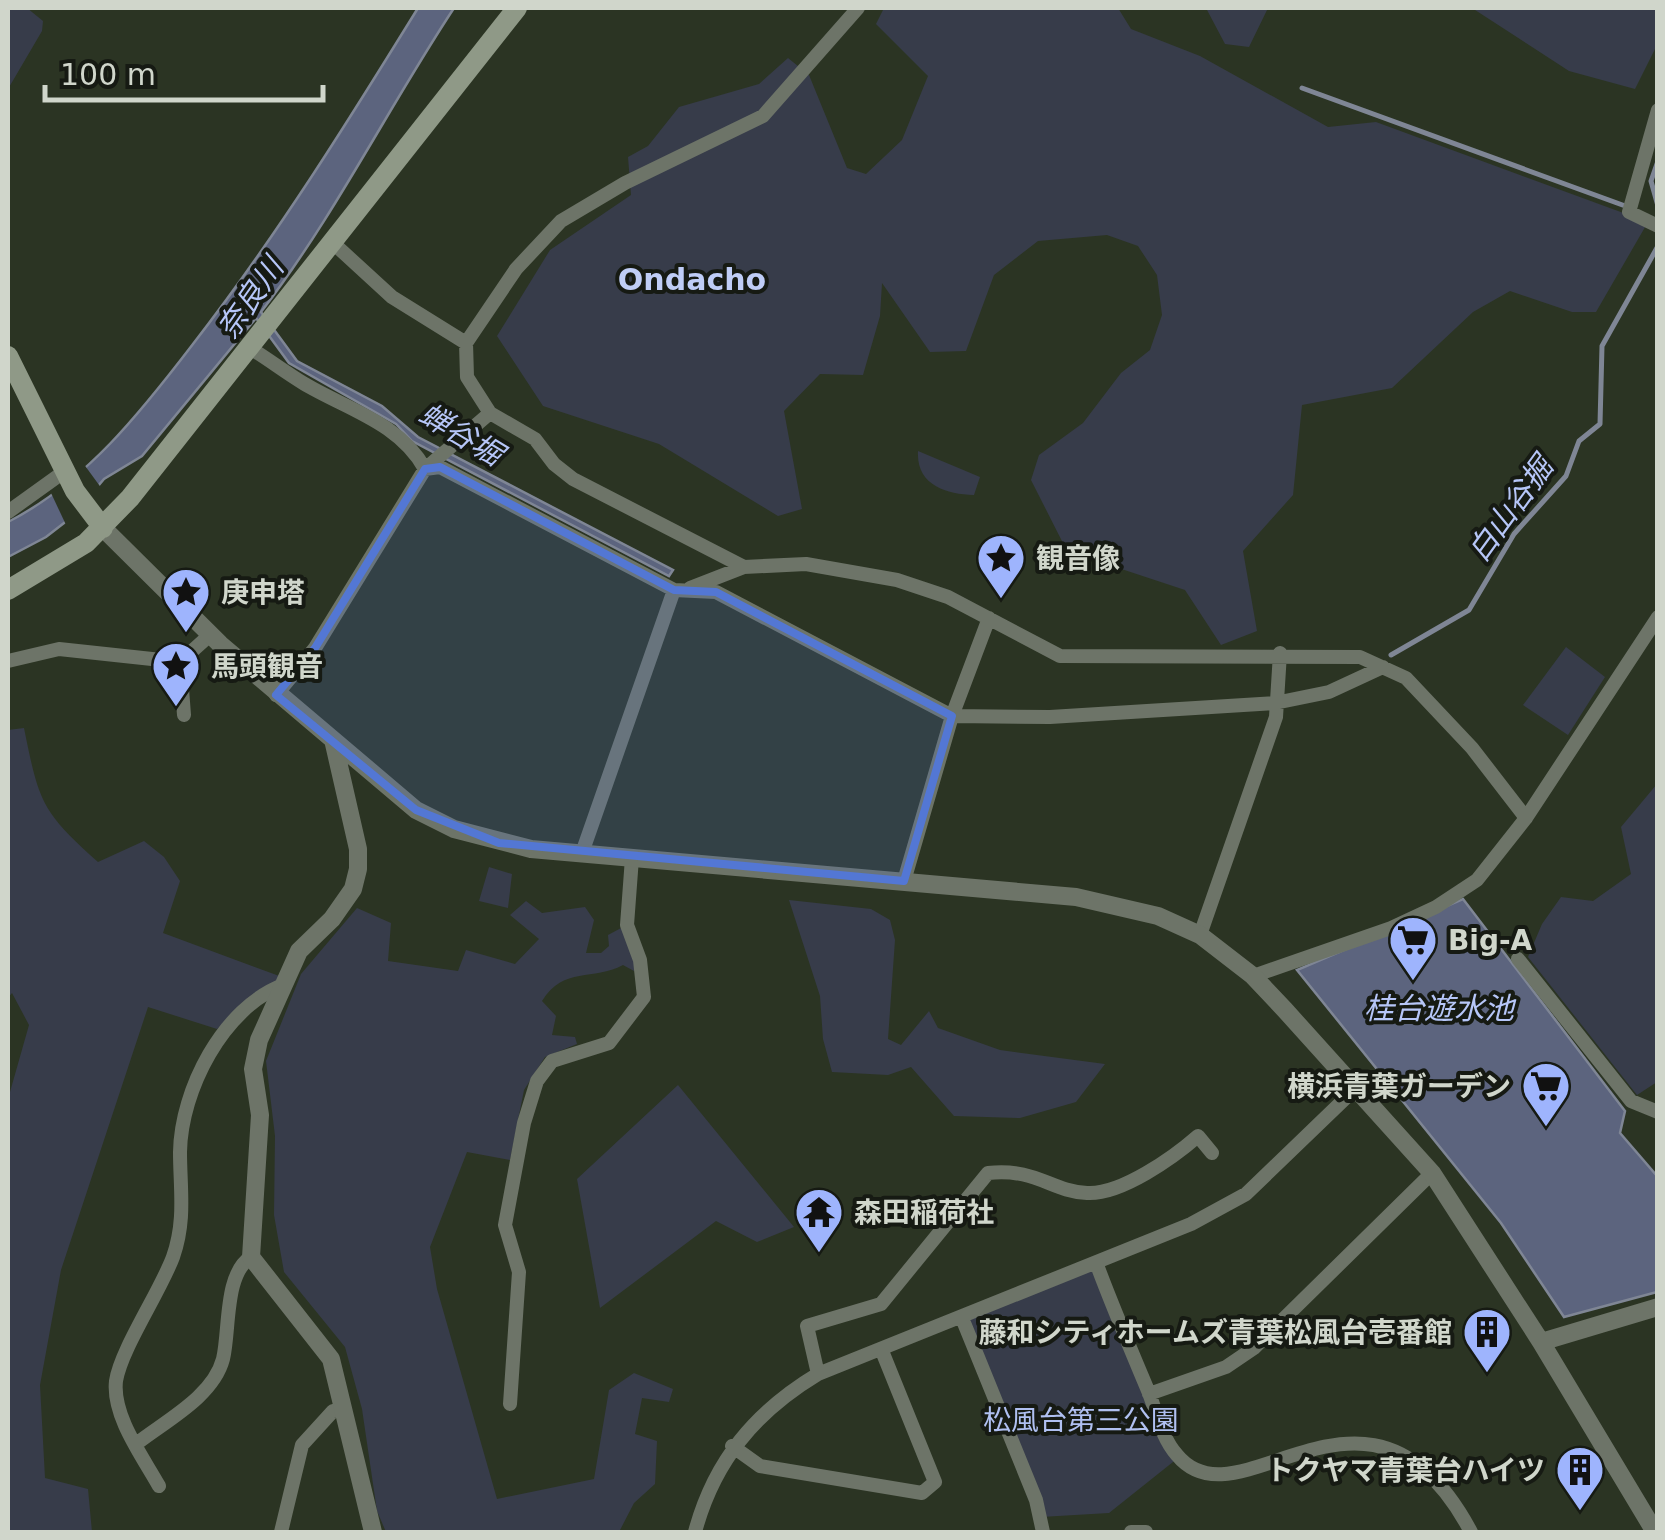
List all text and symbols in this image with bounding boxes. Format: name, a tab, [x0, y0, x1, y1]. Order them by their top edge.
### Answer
scale bar	[45, 40, 322, 102]
text: 100 m	[60, 57, 156, 92]
water label: 奈良川	[210, 249, 292, 345]
district label: Ondacho	[618, 262, 766, 297]
water label: 蝉谷堀	[413, 396, 512, 474]
water label: 白山谷掘	[1461, 447, 1562, 568]
place icon: 観音像	[975, 532, 1027, 600]
place label: 観音像	[1036, 542, 1120, 575]
place icon: 庚申塔	[160, 566, 212, 634]
place label: 庚申塔	[221, 576, 305, 609]
place icon: 馬頭観音	[150, 640, 202, 708]
place label: 馬頭観音	[211, 650, 323, 683]
supermarket icon: Big-A	[1387, 914, 1439, 982]
place label: Big-A	[1448, 924, 1533, 957]
water label: 桂台遊水池	[1364, 991, 1517, 1026]
supermarket icon: 横浜青葉ガーデン	[1520, 1060, 1572, 1128]
place label: 横浜青葉ガーデン	[1287, 1070, 1511, 1103]
temple icon: 森田稲荷社	[793, 1186, 845, 1254]
place label: 森田稲荷社	[854, 1196, 994, 1229]
building icon: 藤和シティホームズ青葉松風台壱番館	[1461, 1306, 1513, 1374]
place label: 藤和シティホームズ青葉松風台壱番館	[979, 1316, 1452, 1349]
park label: 松風台第三公園	[983, 1404, 1179, 1437]
building icon: トクヤマ青葉台ハイツ	[1554, 1444, 1606, 1512]
place label: トクヤマ青葉台ハイツ	[1266, 1454, 1545, 1487]

